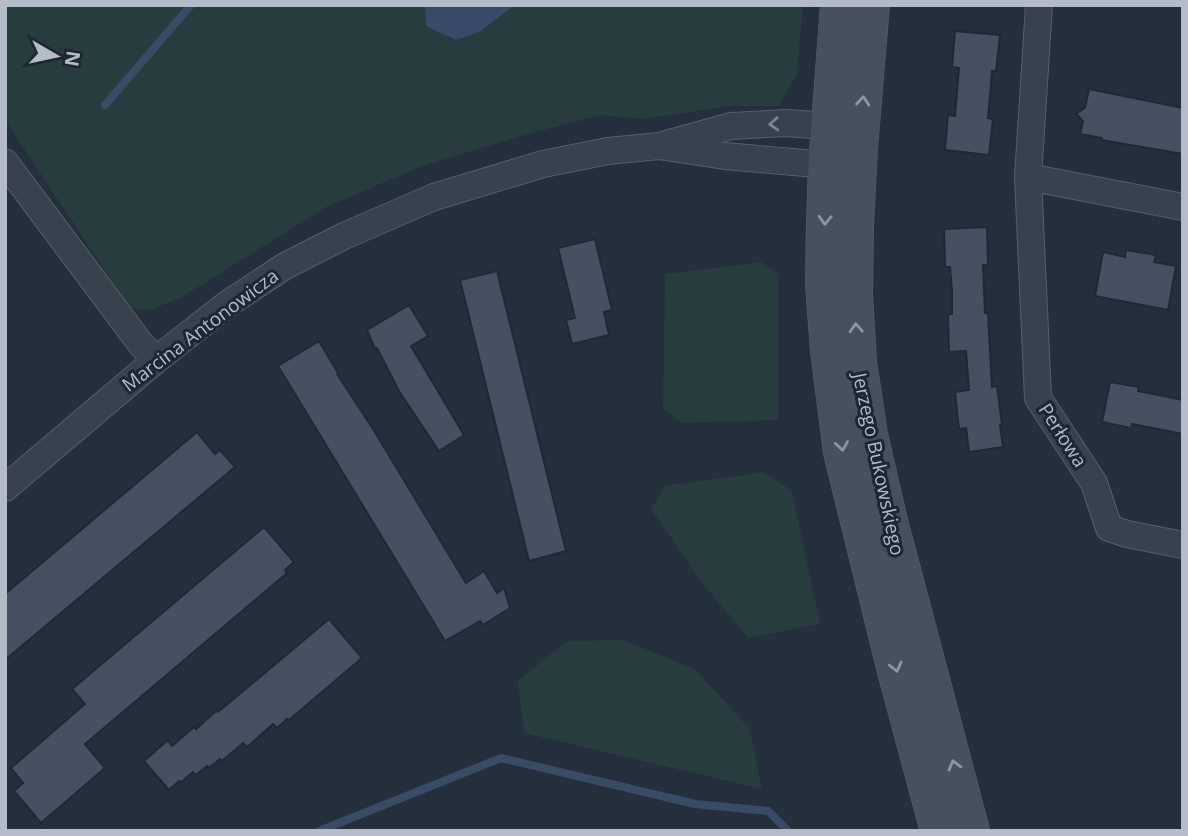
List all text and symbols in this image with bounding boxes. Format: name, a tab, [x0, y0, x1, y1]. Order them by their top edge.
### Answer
north arrow	[21, 21, 91, 91]
text: N	[59, 49, 87, 68]
one-way arrow	[856, 95, 871, 107]
one-way arrow	[768, 116, 779, 131]
one-way arrow	[818, 215, 833, 226]
street label: Marcina Antonowicza	[117, 263, 283, 397]
one-way arrow	[849, 323, 864, 334]
street label: Jerzego Bukowskiego	[847, 368, 911, 558]
street label: Perłowa	[1033, 398, 1093, 472]
one-way arrow	[834, 441, 849, 452]
one-way arrow	[888, 661, 902, 673]
one-way arrow	[947, 759, 962, 771]

